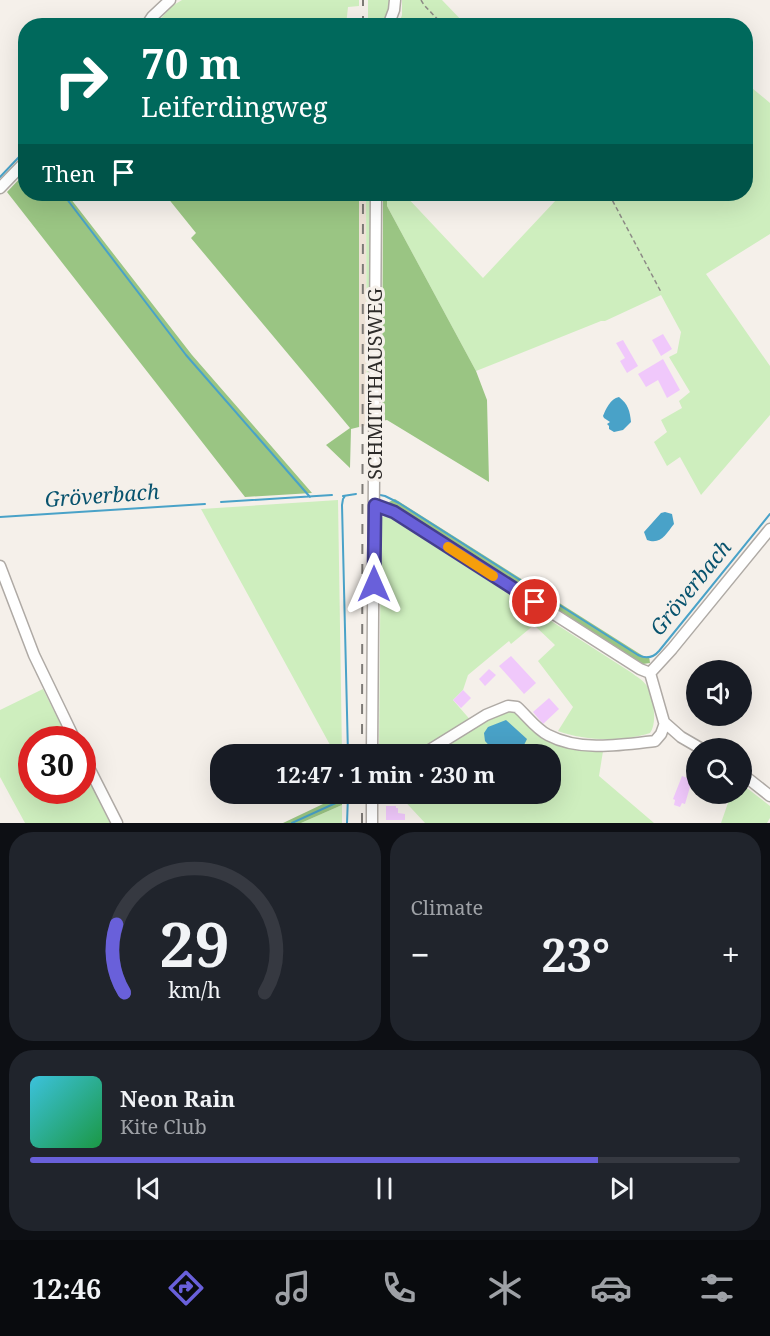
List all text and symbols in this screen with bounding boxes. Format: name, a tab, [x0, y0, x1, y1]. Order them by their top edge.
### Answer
text: 70 m	[141, 34, 241, 91]
icon: right	[42, 42, 120, 120]
text: Leiferdingweg	[141, 88, 327, 125]
icon: arrive	[107, 156, 140, 189]
text: Then	[42, 158, 95, 188]
street label: SCHMITTHAUSWEG	[361, 288, 388, 480]
water label: Gröverbach	[44, 477, 161, 513]
water label: Gröverbach	[643, 534, 737, 641]
position arrow	[342, 552, 406, 616]
pin	[509, 576, 560, 627]
icon: arrive	[518, 585, 551, 618]
map controls	[686, 660, 752, 804]
button: sound	[686, 660, 752, 726]
speed limit sign: 30	[18, 726, 96, 804]
button: search	[686, 738, 752, 804]
text: 12:47 · 1 min · 230 m	[276, 759, 495, 789]
text: Climate	[411, 894, 483, 921]
text: 29	[159, 900, 230, 985]
text: 23°	[541, 924, 610, 985]
text: −	[411, 932, 430, 977]
text: +	[722, 932, 740, 977]
text: km/h	[168, 976, 221, 1005]
text: Neon Rain	[120, 1083, 235, 1113]
text: Kite Club	[120, 1113, 207, 1140]
icon: previous	[132, 1172, 165, 1205]
icon: pause	[368, 1172, 401, 1205]
icon: next	[605, 1172, 638, 1205]
icon: directions	[165, 1267, 207, 1309]
icon: music	[272, 1267, 314, 1309]
icon: phone	[378, 1267, 420, 1309]
icon: climate	[484, 1267, 526, 1309]
icon: car	[590, 1267, 632, 1309]
icon: filters	[696, 1267, 738, 1309]
text: 12:46	[32, 1270, 101, 1307]

